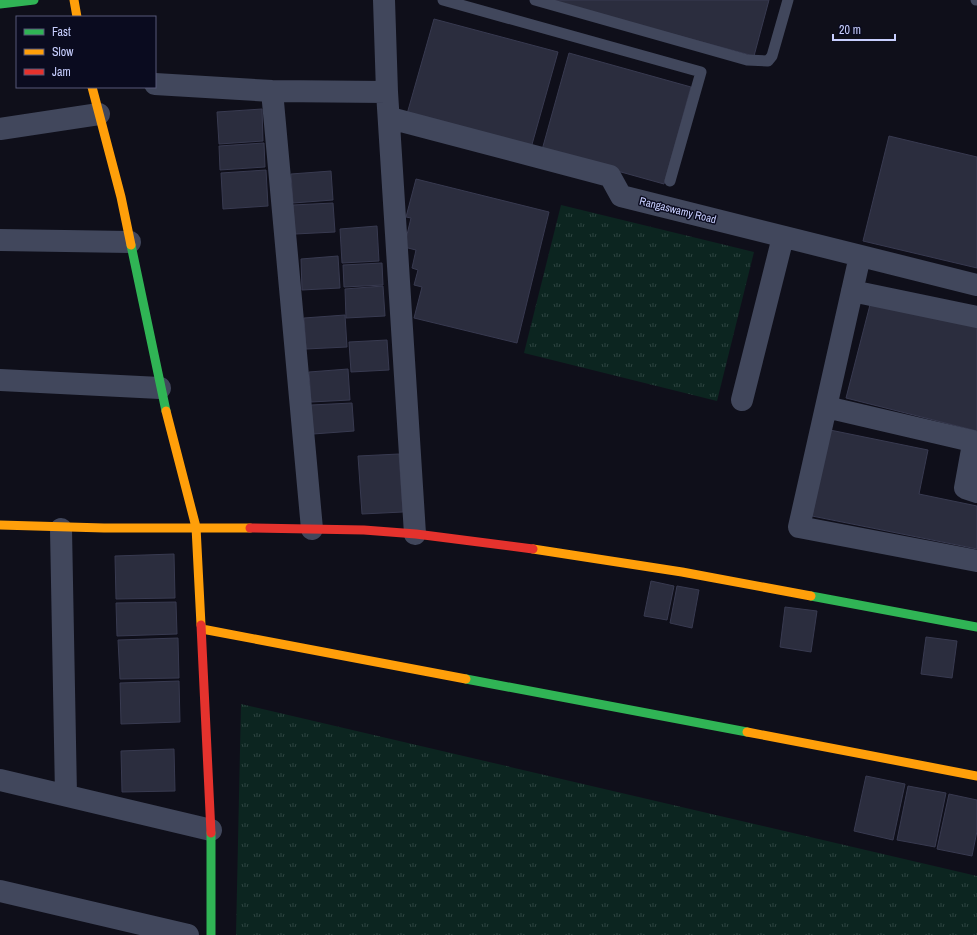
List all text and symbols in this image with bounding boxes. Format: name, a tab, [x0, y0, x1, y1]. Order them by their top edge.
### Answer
legend	[16, 16, 156, 88]
scale bar	[833, 16, 895, 42]
text: 20 m	[839, 22, 861, 38]
text: Fast	[52, 24, 71, 40]
text: Slow	[52, 44, 74, 60]
text: Jam	[52, 64, 71, 80]
street label: Rangaswamy Road	[638, 194, 718, 226]

